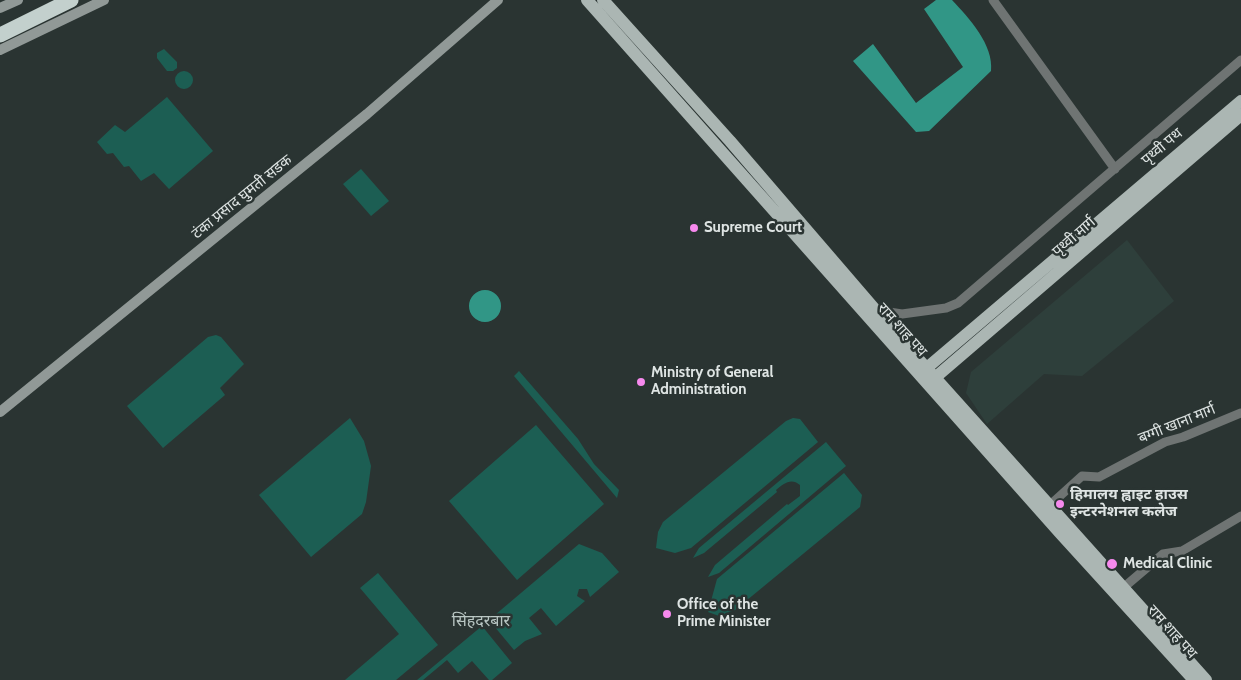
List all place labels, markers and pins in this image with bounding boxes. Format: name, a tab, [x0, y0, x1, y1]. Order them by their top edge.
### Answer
place label: Supreme Court	[704, 219, 802, 237]
marker: Supreme Court	[688, 222, 700, 234]
place label: Ministry of General Administration	[651, 364, 774, 399]
marker: Ministry of General Administration	[635, 376, 647, 388]
place label: हिमालय ह्वाइट हाउस इन्टरनेशनल कलेज	[1070, 486, 1188, 521]
marker: हिमालय ह्वाइट हाउस इन्टरनेशनल कलेज	[1054, 498, 1066, 510]
place label: Medical Clinic	[1123, 555, 1212, 573]
marker: Medical Clinic	[1105, 557, 1119, 571]
place label: Office of the Prime Minister	[677, 596, 771, 631]
marker: Office of the Prime Minister	[661, 608, 673, 620]

